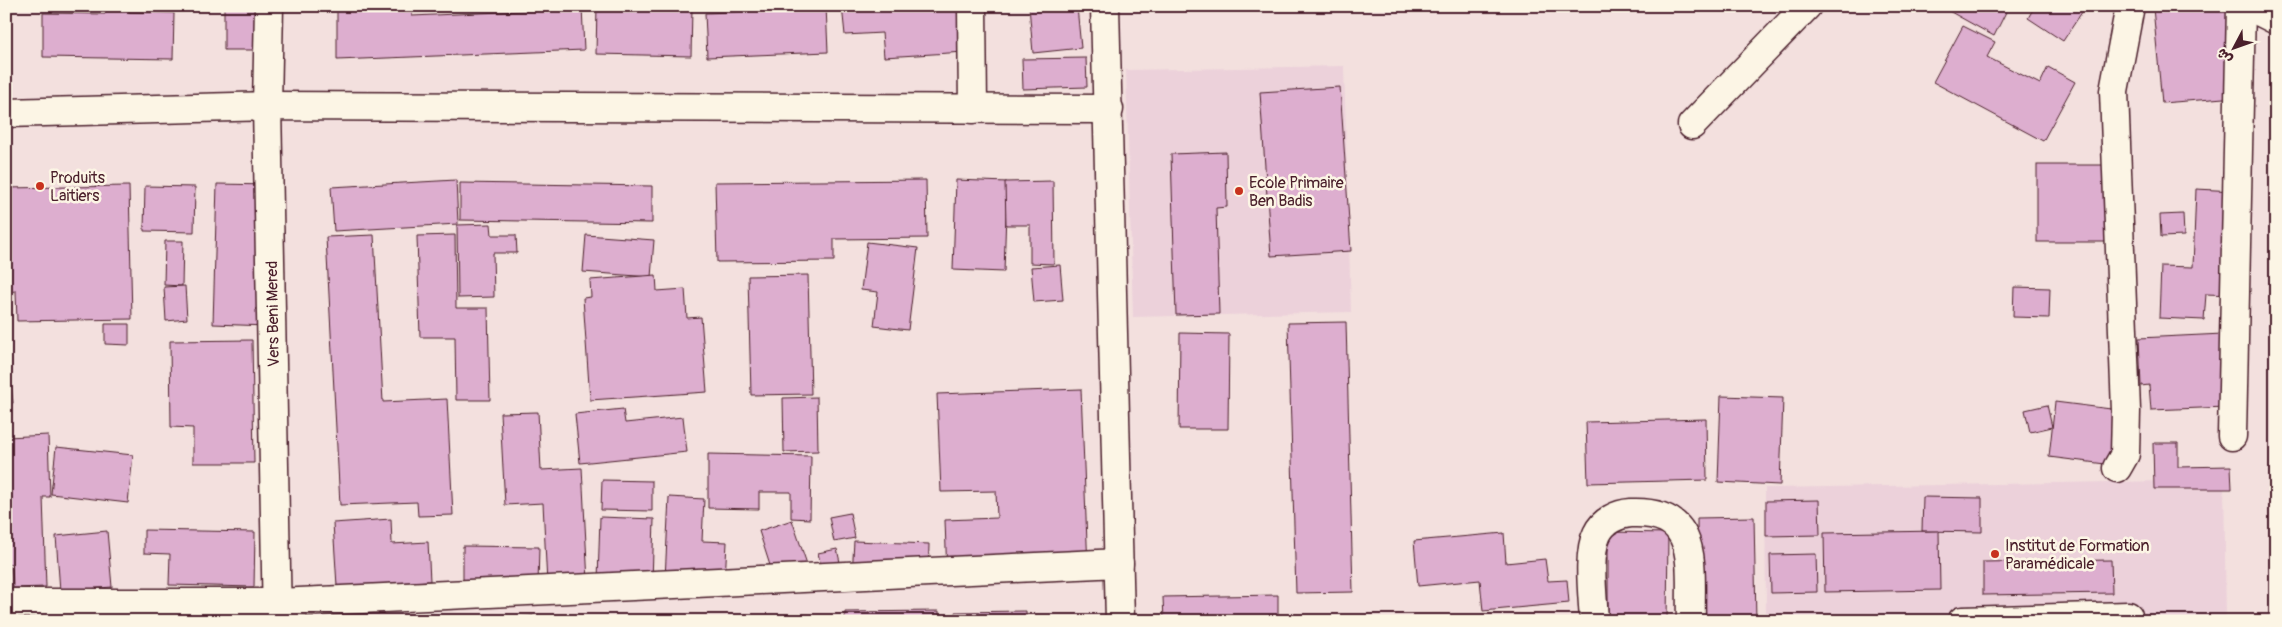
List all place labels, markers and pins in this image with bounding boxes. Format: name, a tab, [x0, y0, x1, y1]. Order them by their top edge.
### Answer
place label: Produits Laitiers	[50, 168, 105, 206]
place label: Ecole Primaire Ben Badis	[1249, 173, 1344, 211]
marker: Produits Laitiers	[34, 180, 46, 192]
marker: Ecole Primaire Ben Badis	[1233, 185, 1245, 197]
place label: Institut de Formation Paramédicale	[2005, 536, 2150, 574]
marker: Institut de Formation Paramédicale	[1989, 548, 2001, 560]

